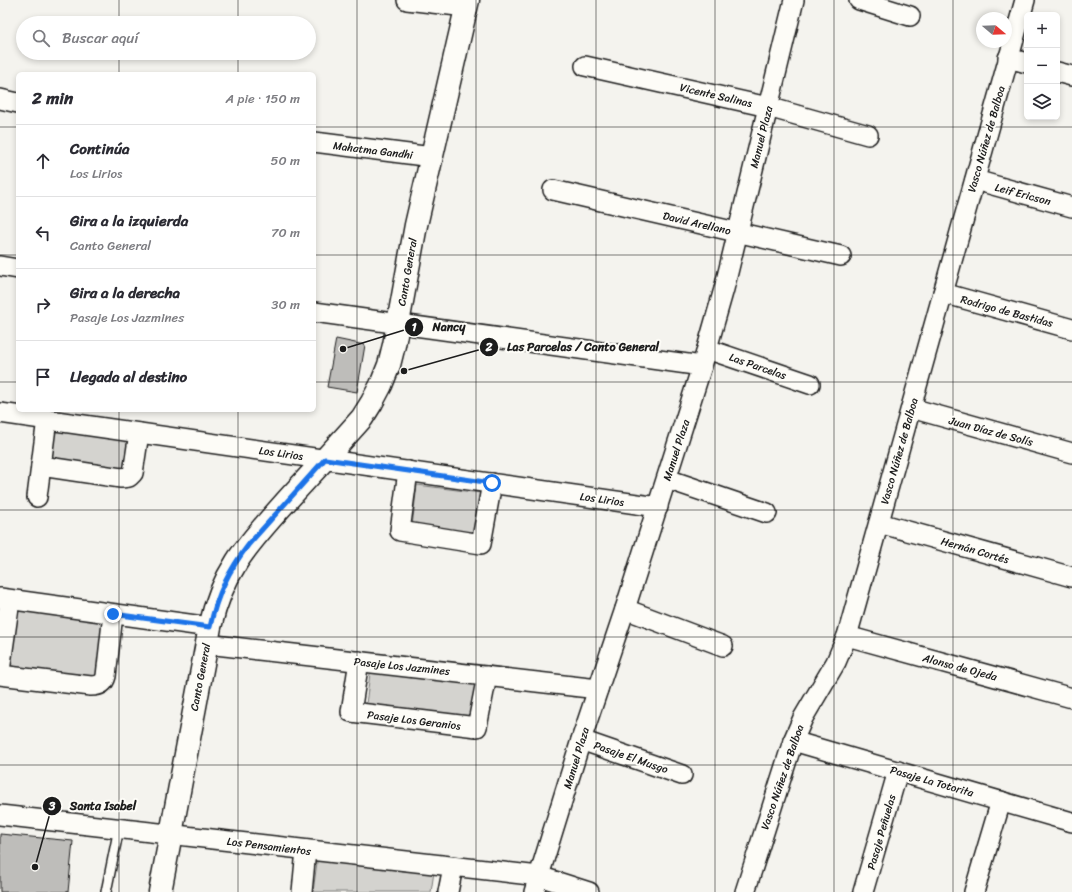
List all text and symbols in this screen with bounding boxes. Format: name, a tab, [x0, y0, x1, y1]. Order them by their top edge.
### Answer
north arrow	[976, 12, 1012, 48]
map controls	[1024, 12, 1060, 120]
button: +	[1024, 12, 1060, 48]
search box	[16, 16, 316, 60]
text: Buscar aquí	[62, 25, 139, 51]
icon: search	[30, 27, 52, 49]
button: −	[1024, 48, 1060, 84]
street label: Vicente Salinas	[678, 78, 754, 113]
text: 2 min	[32, 83, 73, 113]
street label: Vasco Núñez de Balboa	[962, 83, 1011, 195]
button: layers	[1024, 84, 1060, 120]
text: A pie · 150 m	[226, 87, 300, 110]
street label: Manuel Plaza	[745, 103, 779, 170]
text: Continúa	[70, 136, 129, 162]
street label: Mahatma Gandhi	[332, 136, 415, 165]
text: 50 m	[270, 149, 300, 172]
icon: ahead	[32, 150, 54, 172]
text: Los Lirios	[70, 162, 122, 185]
street label: Leif Ericson	[993, 178, 1053, 211]
street label: David Arellano	[661, 206, 733, 241]
text: Gira a la izquierda	[70, 208, 188, 234]
text: 70 m	[271, 221, 300, 244]
icon: left	[32, 222, 54, 244]
text: Canto General	[70, 234, 151, 257]
street label: Canto General	[392, 236, 423, 307]
text: Gira a la derecha	[70, 280, 180, 306]
street label: Rodrigo de Bastidas	[958, 290, 1056, 333]
text: 30 m	[271, 293, 300, 316]
icon: right	[32, 294, 54, 316]
text: Pasaje Los Jazmines	[70, 306, 184, 329]
callout: Nancy	[404, 315, 473, 339]
text: 1	[411, 316, 417, 338]
text: Nancy	[432, 316, 466, 338]
callout: Las Parcelas / Canto General	[479, 335, 668, 359]
text: 2	[485, 336, 493, 358]
text: Las Parcelas / Canto General	[507, 336, 660, 358]
street label: Las Parcelas	[727, 348, 790, 385]
text: Llegada al destino	[70, 364, 187, 390]
icon: arrive	[32, 366, 54, 388]
street label: Vasco Núñez de Balboa	[875, 395, 924, 507]
street label: Juan Díaz de Solís	[946, 411, 1036, 452]
street label: Manuel Plaza	[658, 416, 696, 483]
street label: Los Lirios	[258, 441, 305, 466]
route start	[483, 474, 501, 492]
street label: Los Lirios	[579, 487, 626, 512]
street label: Hernán Cortés	[939, 532, 1012, 569]
route end	[104, 605, 122, 623]
street label: Canto General	[185, 641, 217, 713]
street label: Alonso de Ojeda	[920, 648, 1000, 687]
street label: Pasaje Los Jazmines	[353, 652, 452, 681]
street label: Pasaje Los Geranios	[366, 705, 462, 736]
street label: Vasco Núñez de Balboa	[756, 722, 810, 832]
street label: Manuel Plaza	[558, 724, 595, 791]
street label: Pasaje El Musgo	[591, 736, 671, 779]
street label: Pasaje La Totorita	[888, 760, 976, 803]
street label: Pasaje Peñuelas	[862, 791, 902, 872]
callout: Santa Isabel	[42, 794, 144, 818]
text: 3	[48, 795, 56, 817]
text: Santa Isabel	[69, 795, 137, 817]
street label: Los Pensamientos	[226, 832, 313, 861]

